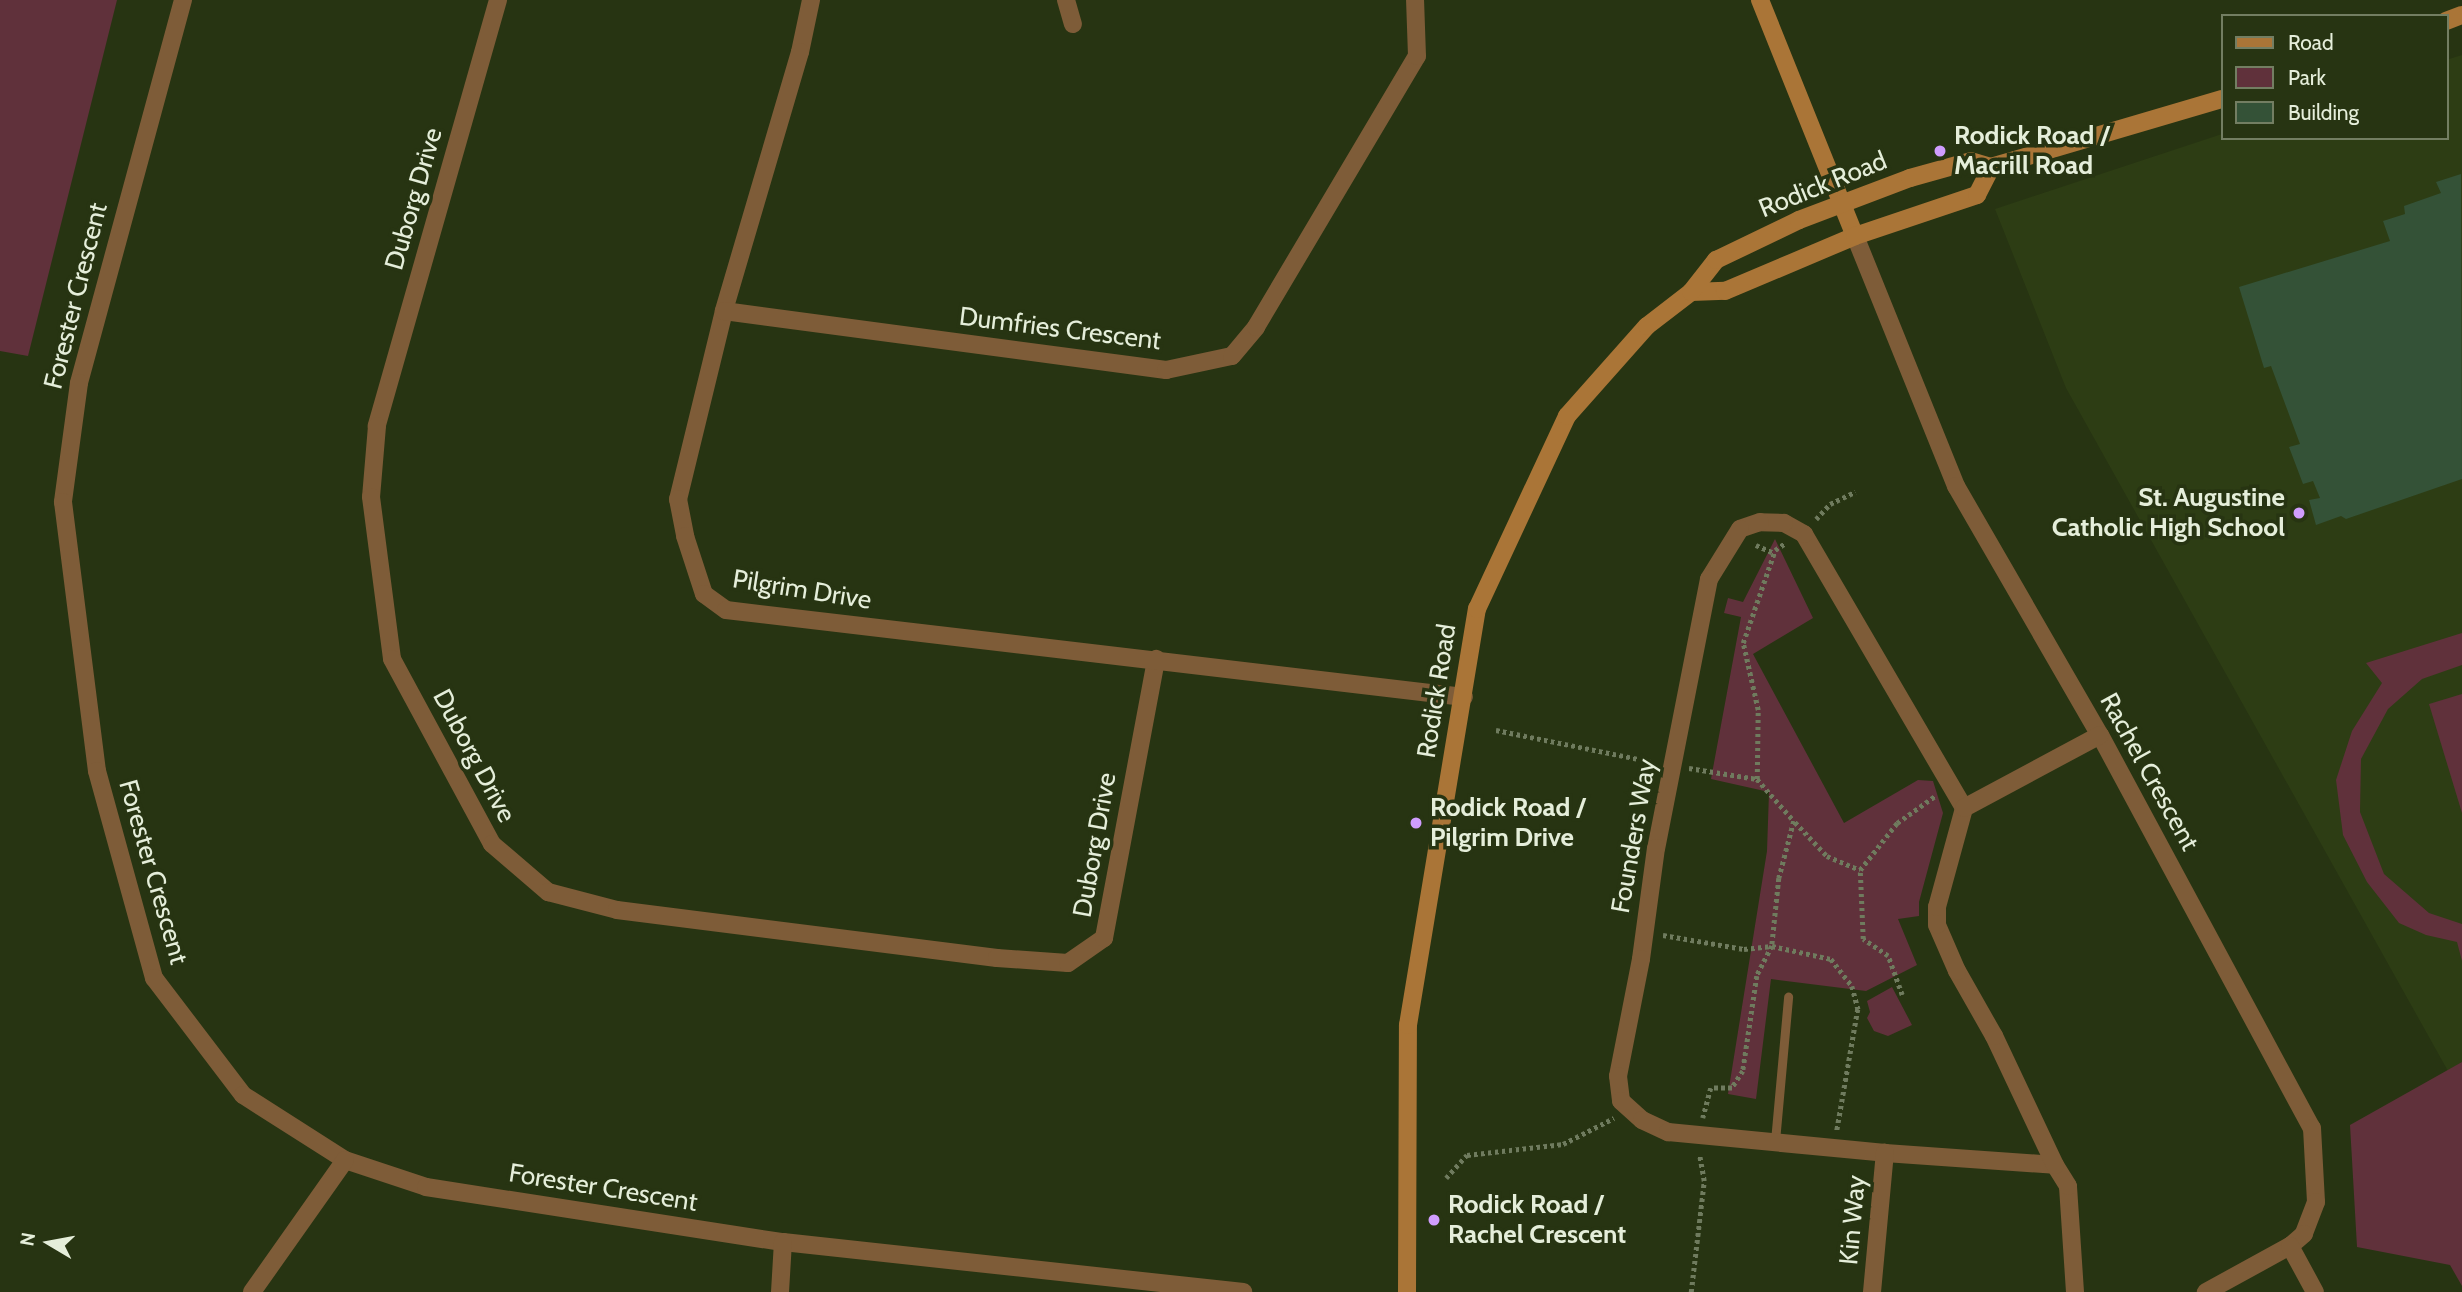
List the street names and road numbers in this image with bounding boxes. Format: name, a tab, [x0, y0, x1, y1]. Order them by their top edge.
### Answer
street label: Duborg Drive	[379, 124, 449, 274]
street label: Rodick Road	[1755, 145, 1891, 225]
street label: Forester Crescent	[38, 200, 114, 392]
street label: Dumfries Crescent	[957, 301, 1163, 357]
street label: Pilgrim Drive	[730, 564, 874, 616]
street label: Rodick Road	[1411, 622, 1463, 760]
street label: Duborg Drive	[426, 684, 522, 828]
street label: Rachel Crescent	[2093, 688, 2205, 856]
street label: Founders Way	[1605, 756, 1663, 916]
street label: Duborg Drive	[1067, 770, 1123, 920]
street label: Forester Crescent	[112, 776, 194, 968]
street label: Forester Crescent	[506, 1158, 700, 1218]
street label: Kin Way	[1834, 1174, 1872, 1266]

